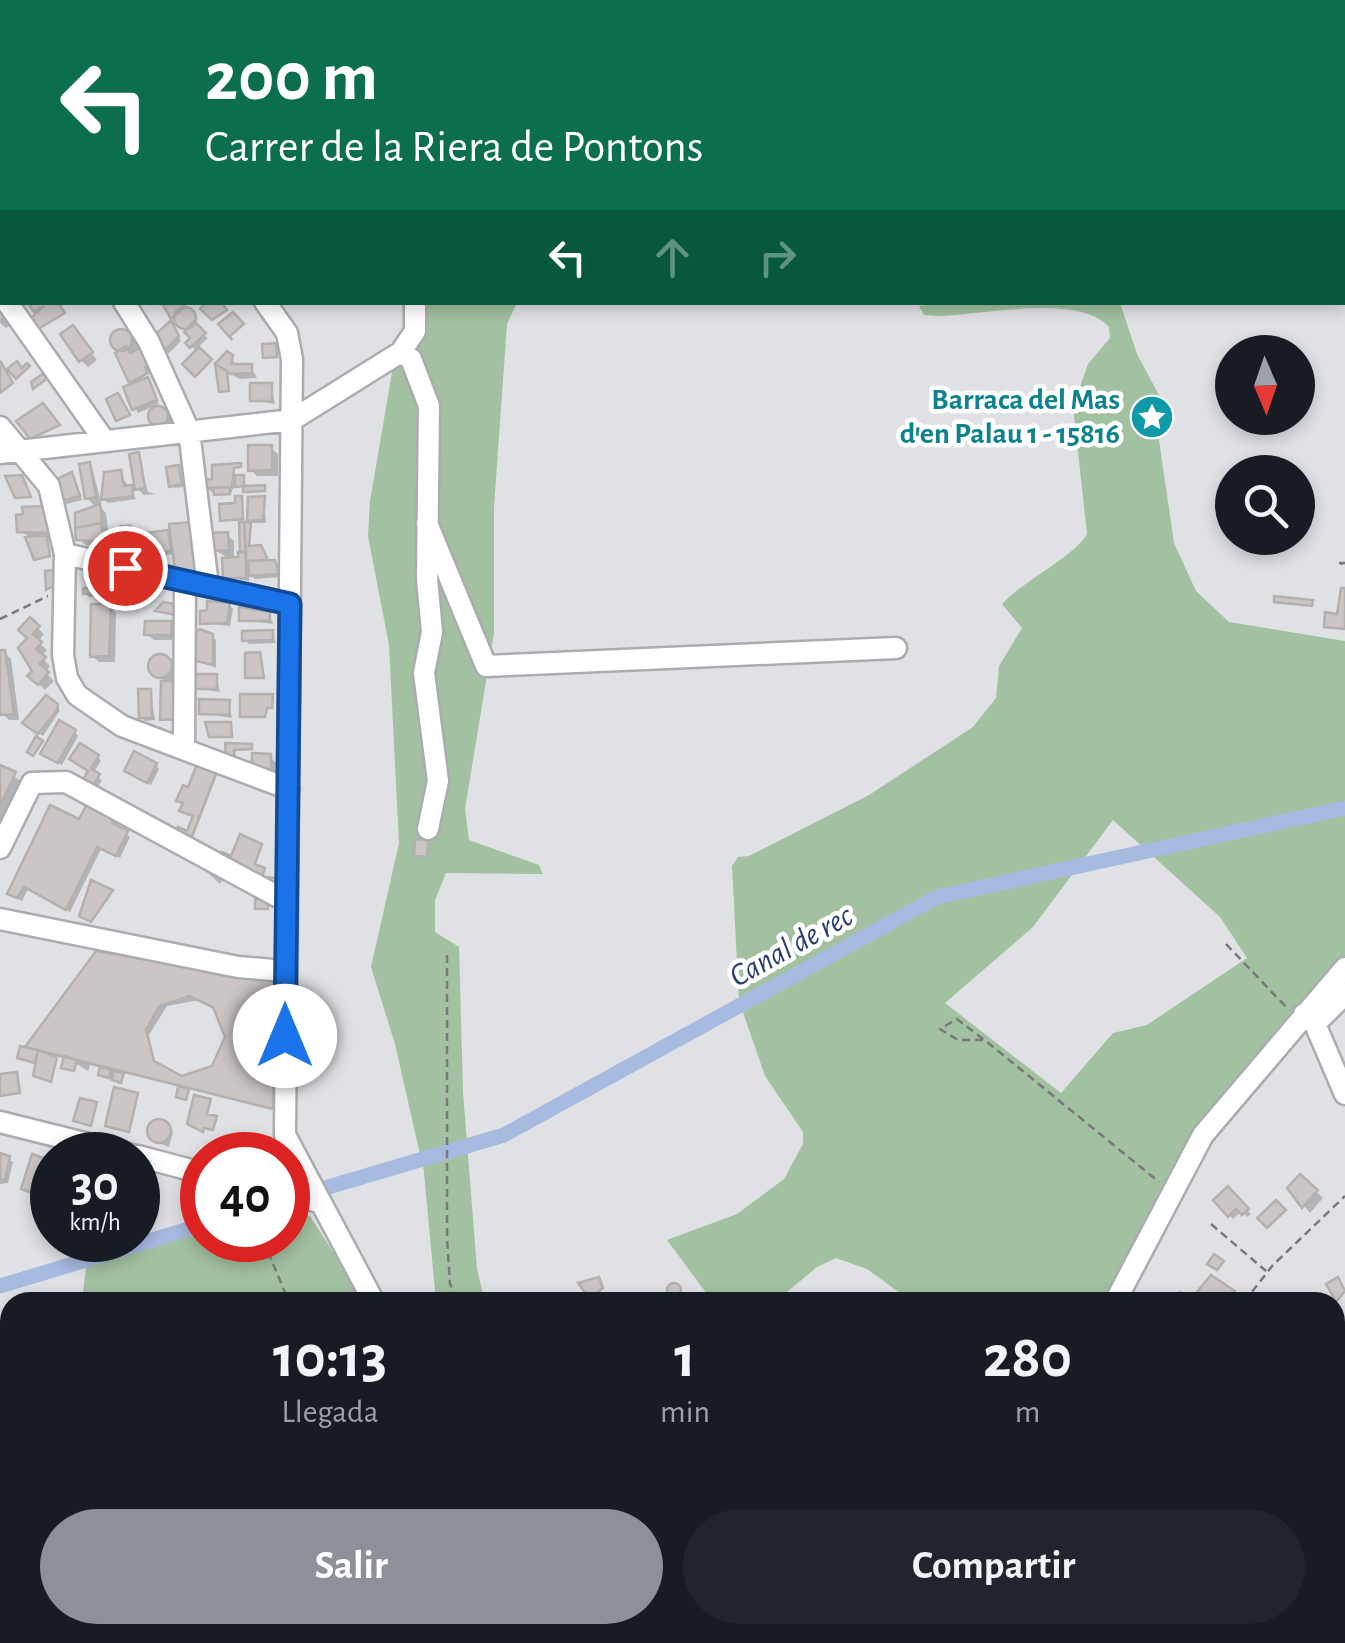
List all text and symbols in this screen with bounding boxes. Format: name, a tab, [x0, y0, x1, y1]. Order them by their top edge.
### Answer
icon: left	[40, 40, 170, 170]
text: 200 m	[205, 43, 378, 113]
text: Carrer de la Riera de Pontons	[205, 125, 703, 170]
icon: left	[540, 230, 595, 285]
icon: ahead	[645, 230, 700, 285]
icon: right	[750, 230, 805, 285]
north arrow	[1215, 335, 1315, 435]
map controls	[1215, 335, 1315, 555]
place label: Barraca del Mas d'en Palau 1 - 15816	[900, 385, 1120, 449]
place icon: Barraca del Mas d'en Palau 1 - 15816	[1129, 394, 1175, 440]
button: search	[1215, 455, 1315, 555]
pin	[83, 526, 168, 611]
icon: arrive	[98, 541, 153, 596]
water label: Canal de rec	[724, 899, 858, 993]
position arrow	[233, 984, 337, 1088]
speed limit sign: 40	[180, 1132, 310, 1262]
text: 30	[71, 1160, 119, 1210]
text: km/h	[69, 1210, 121, 1235]
text: 10:13	[273, 1328, 387, 1388]
text: 1	[674, 1328, 696, 1388]
text: 280	[983, 1328, 1072, 1388]
text: Llegada	[282, 1396, 378, 1428]
text: min	[660, 1396, 710, 1428]
text: m	[1015, 1396, 1040, 1428]
button: Salir	[40, 1509, 663, 1624]
button: Compartir	[683, 1509, 1305, 1624]

